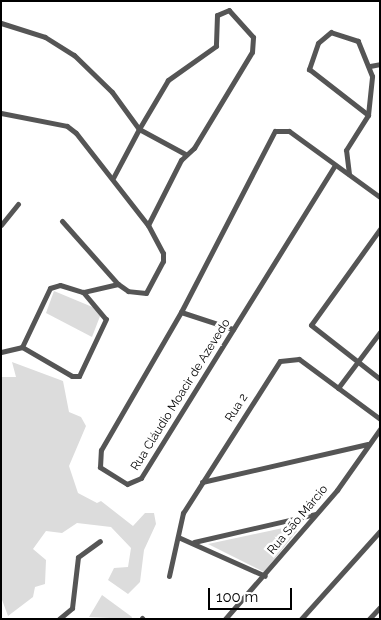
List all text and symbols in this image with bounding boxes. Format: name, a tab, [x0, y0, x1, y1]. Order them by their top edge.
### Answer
street label: Rua Cláudio Moacir de Azevedo	[128, 316, 234, 474]
street label: Rua 2	[223, 391, 251, 425]
street label: Rua São Márcio	[265, 482, 331, 558]
scale bar	[211, 578, 295, 610]
text: 100 m	[216, 588, 258, 606]

